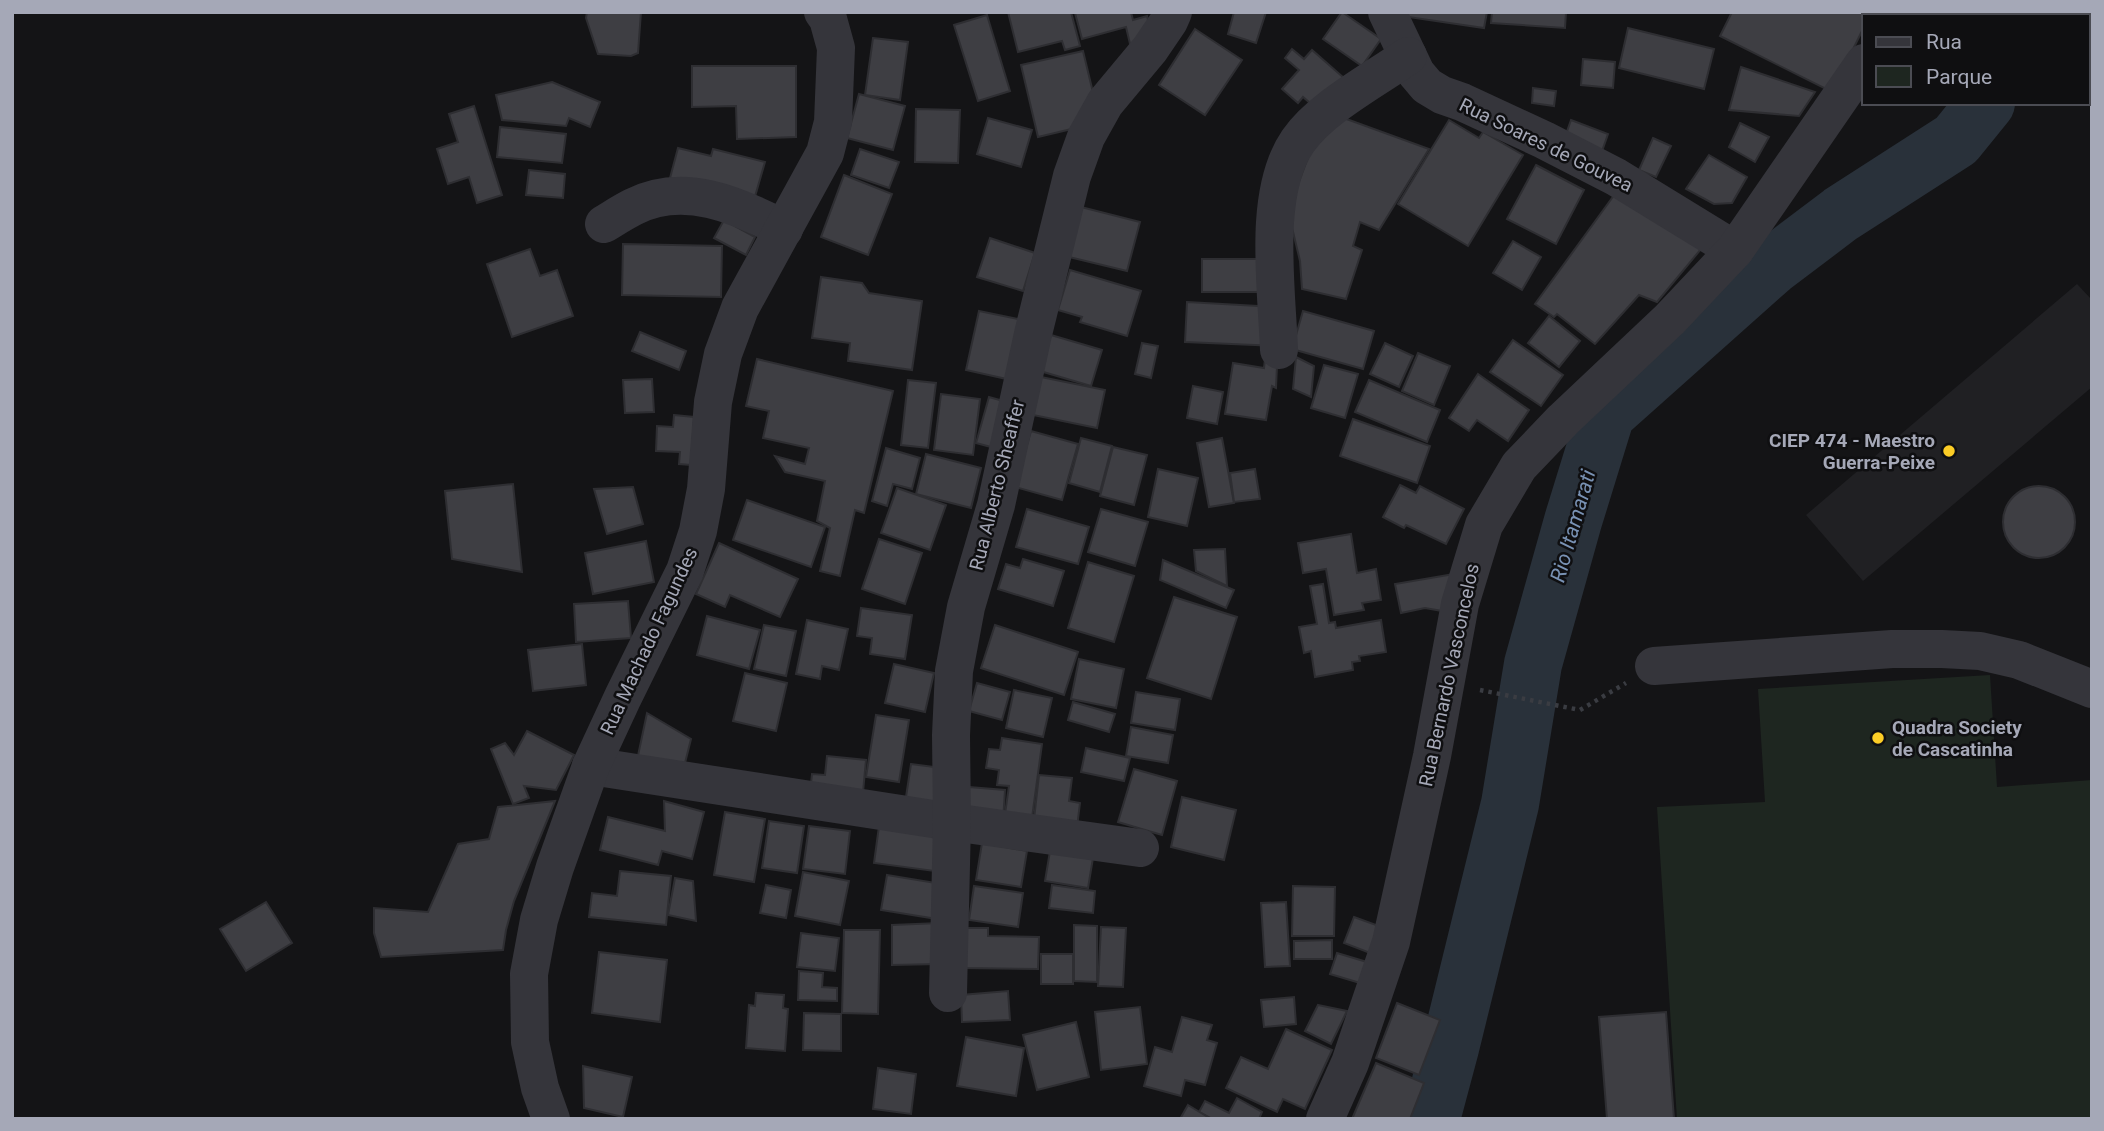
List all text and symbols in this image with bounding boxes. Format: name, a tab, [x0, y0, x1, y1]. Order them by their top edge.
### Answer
legend	[1862, 14, 2090, 105]
text: Rua	[1926, 30, 1962, 54]
text: Parque	[1926, 65, 1992, 89]
street label: Rua Soares de Gouvea	[1456, 93, 1636, 197]
street label: Rua Alberto Sheaffer	[965, 397, 1029, 573]
place label: CIEP 474 - Maestro Guerra-Peixe	[1769, 429, 1935, 474]
marker: CIEP 474 - Maestro Guerra-Peixe	[1941, 443, 1957, 459]
water label: Rio Itamarati	[1546, 467, 1600, 585]
street label: Rua Machado Fagundes	[595, 544, 703, 738]
street label: Rua Bernardo Vasconcelos	[1414, 561, 1484, 789]
place label: Quadra Society de Cascatinha	[1892, 716, 2022, 761]
marker: Quadra Society de Cascatinha	[1870, 730, 1886, 746]

